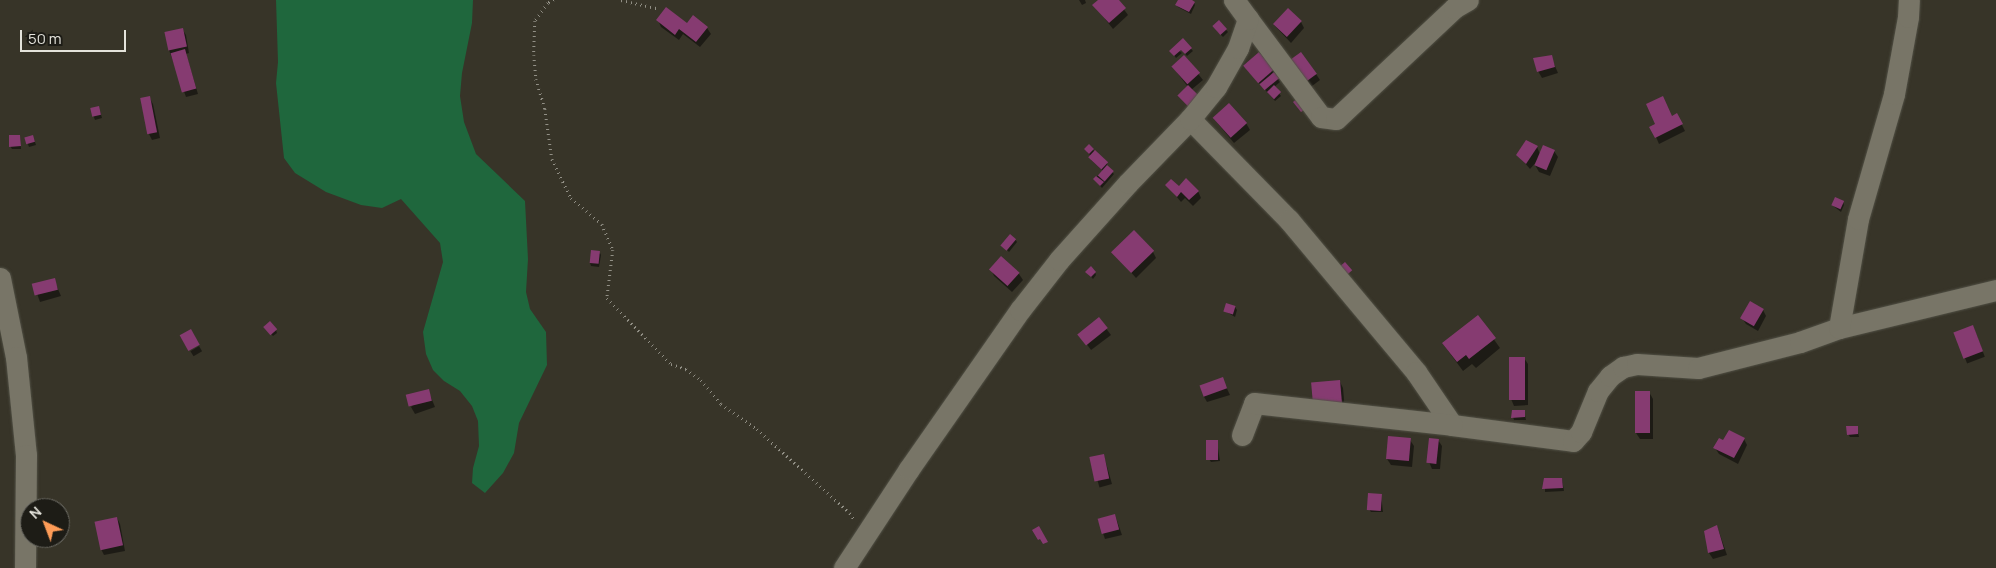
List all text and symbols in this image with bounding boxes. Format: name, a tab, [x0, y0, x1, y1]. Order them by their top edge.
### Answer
scale bar	[22, 20, 129, 52]
text: 50 m	[28, 28, 62, 49]
north arrow	[20, 498, 70, 548]
text: N	[25, 502, 45, 523]

